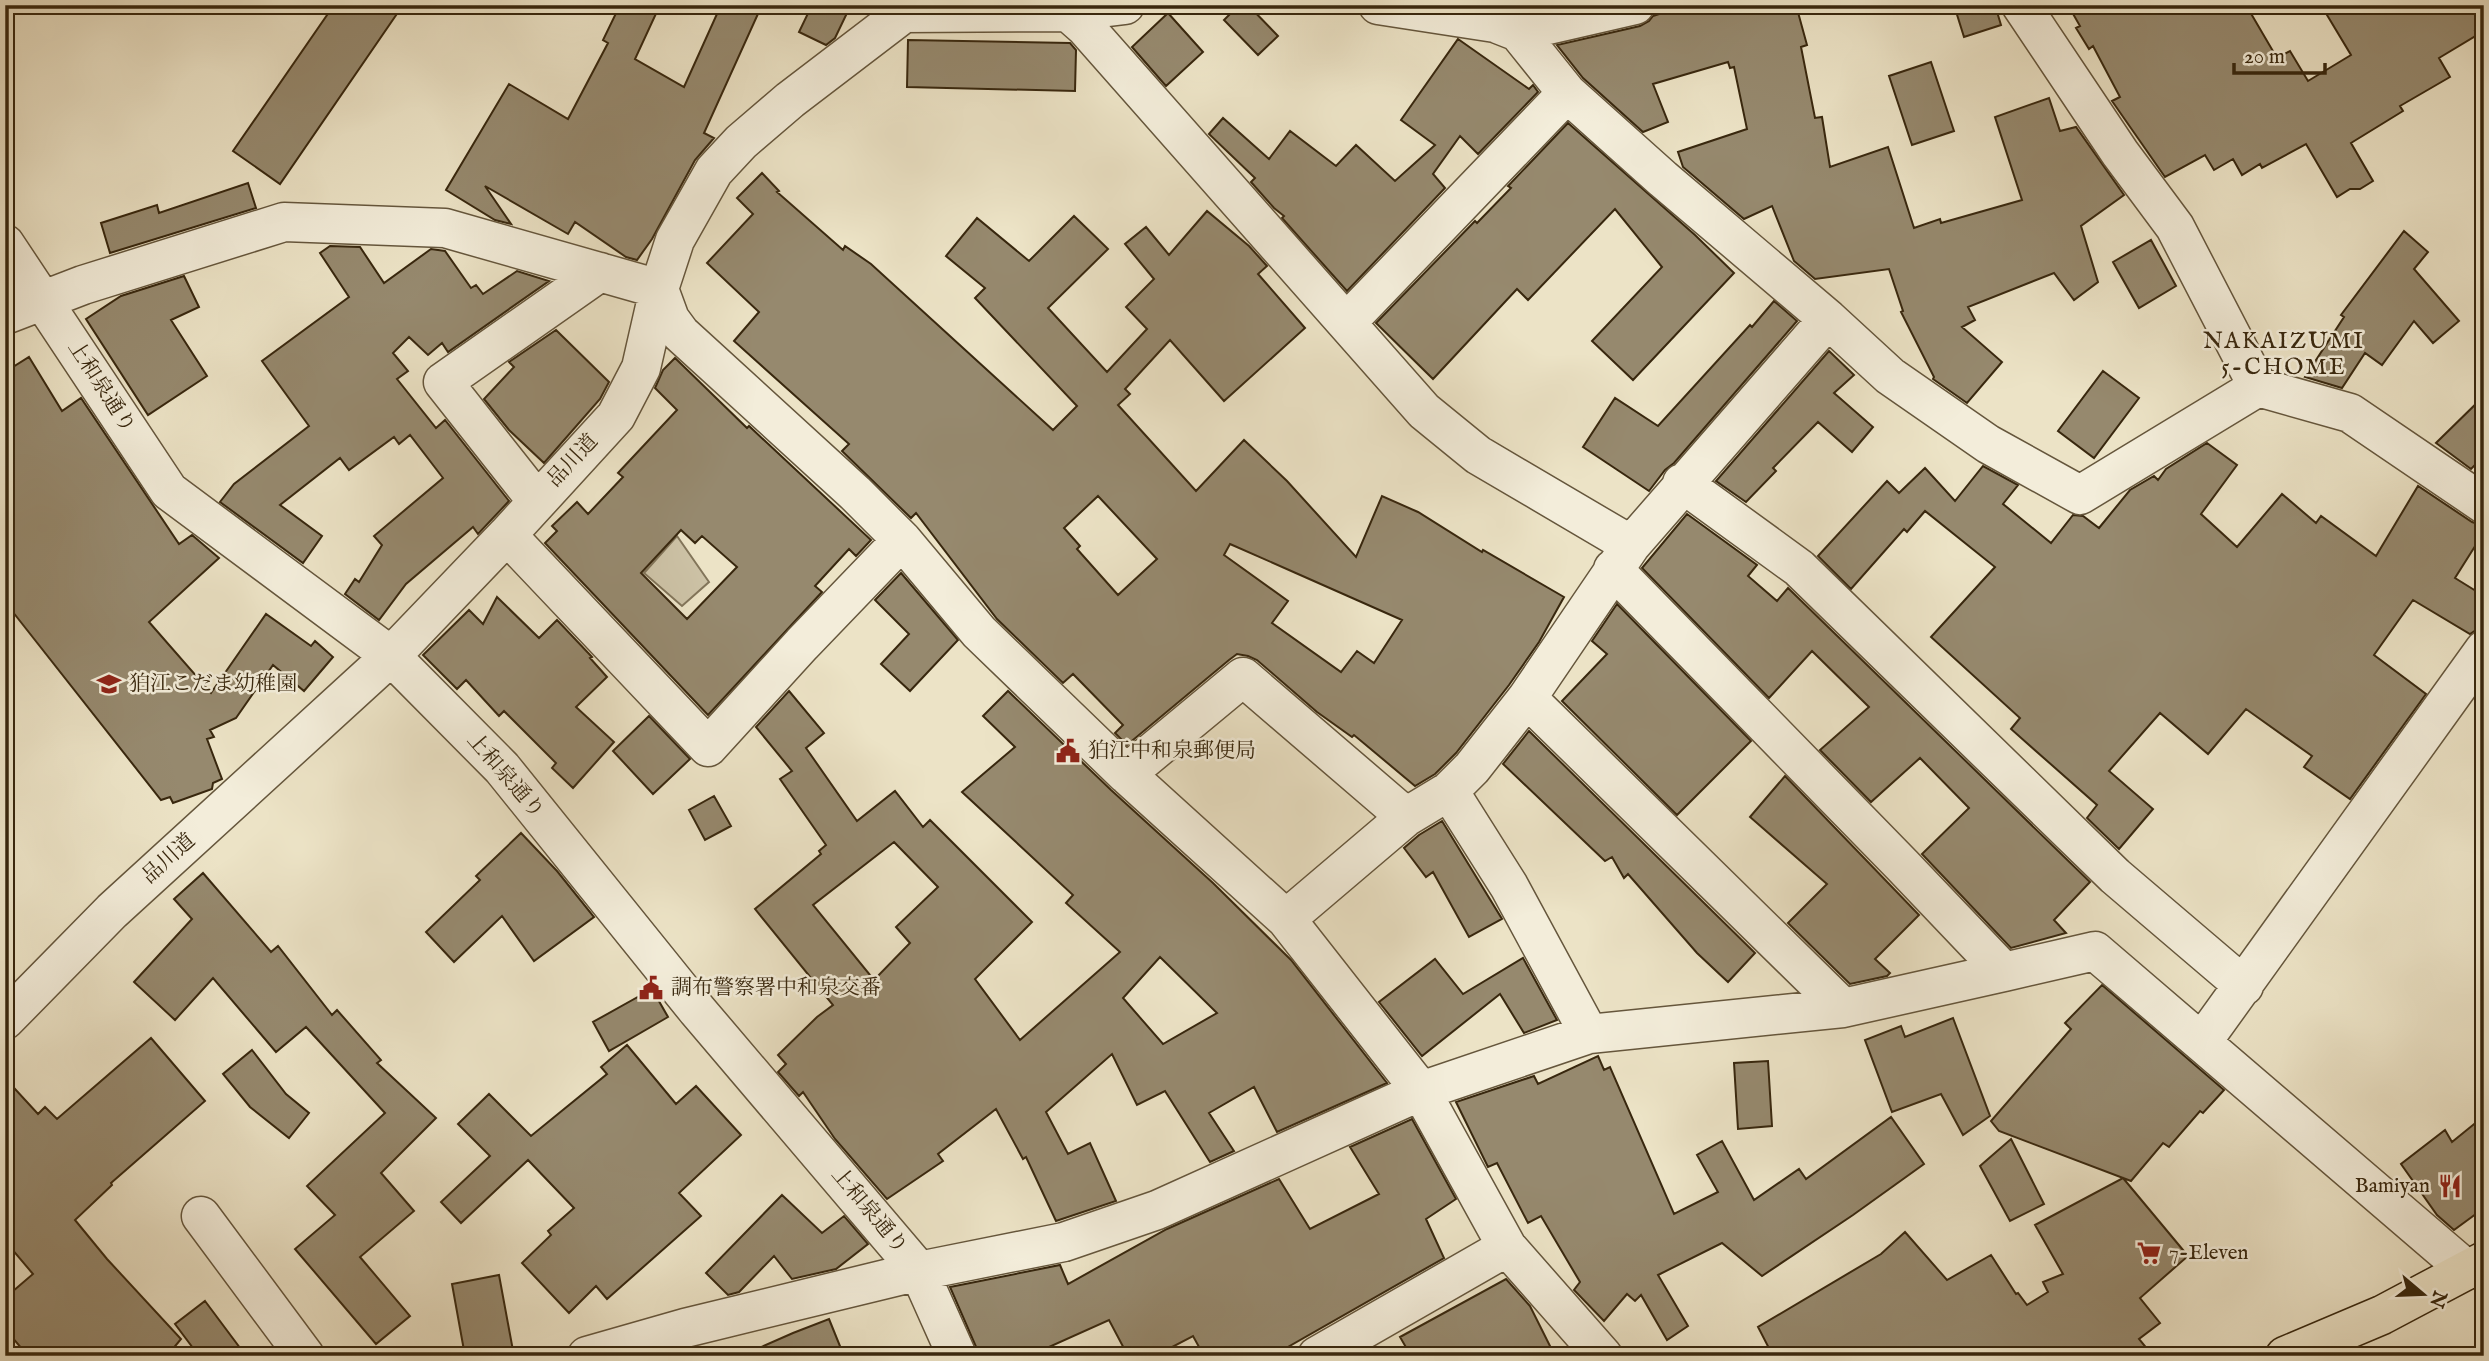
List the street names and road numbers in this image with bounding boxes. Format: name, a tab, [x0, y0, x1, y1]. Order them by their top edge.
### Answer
street label: 上和泉通り	[61, 336, 141, 438]
street label: 品川道	[542, 429, 604, 493]
street label: 上和泉通り	[460, 728, 550, 824]
street label: 品川道	[137, 828, 201, 890]
street label: 上和泉通り	[825, 1162, 913, 1260]

